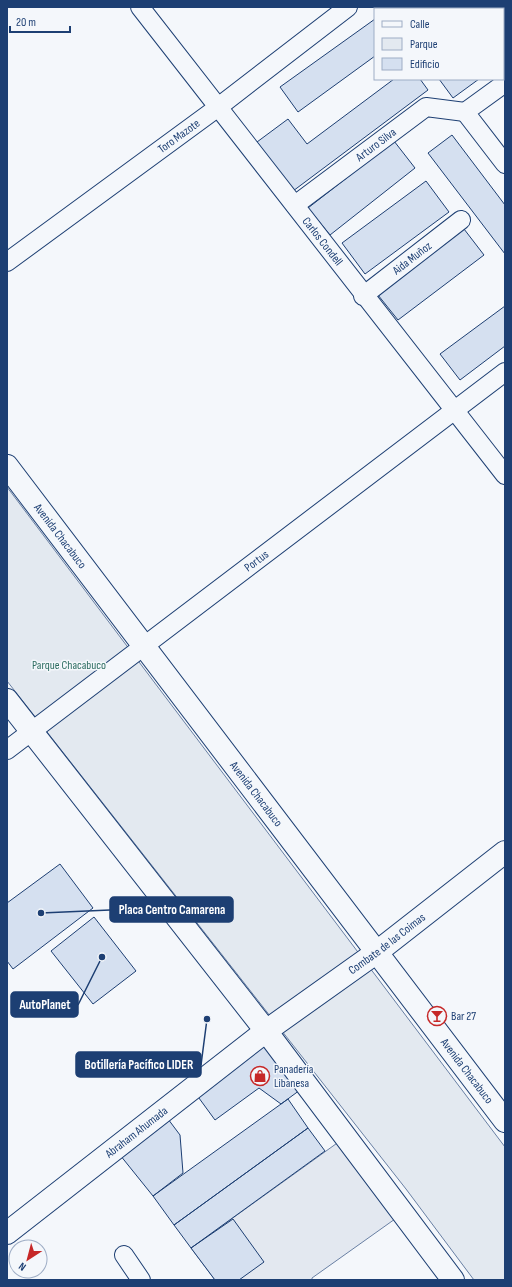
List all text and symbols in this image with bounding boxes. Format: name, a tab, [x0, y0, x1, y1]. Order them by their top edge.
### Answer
scale bar	[10, 8, 70, 34]
legend	[374, 8, 504, 80]
text: 20 m	[16, 15, 36, 30]
text: Calle	[410, 17, 430, 32]
text: Parque	[410, 37, 438, 52]
text: Edificio	[410, 57, 439, 72]
street label: Toro Mazote	[155, 116, 203, 157]
street label: Arturo Silva	[352, 125, 400, 165]
street label: Carlos Condell	[299, 214, 346, 269]
street label: Aida Muñoz	[389, 238, 435, 279]
street label: Avenida Chacabuco	[30, 500, 89, 572]
street label: Portus	[241, 547, 272, 575]
park label: Parque Chacabuco	[32, 658, 106, 673]
street label: Avenida Chacabuco	[226, 758, 286, 830]
callout: Placa Centro Camarena	[110, 897, 233, 922]
text: Placa Centro Camarena	[119, 902, 225, 918]
street label: Combate de las Coimas	[346, 910, 429, 978]
callout: AutoPlanet	[11, 992, 78, 1017]
text: AutoPlanet	[18, 997, 71, 1013]
bar icon: Bar 27	[426, 1005, 448, 1027]
place label: Bar 27	[451, 1009, 476, 1024]
street label: Avenida Chacabuco	[436, 1035, 496, 1107]
callout: Botillería Pacífico LIDER	[76, 1052, 201, 1077]
text: Botillería Pacífico LIDER	[85, 1057, 194, 1073]
place label: Panadería Libanesa	[274, 1062, 314, 1091]
shop icon: Panadería Libanesa	[249, 1065, 271, 1087]
street label: Abraham Ahumada	[102, 1103, 171, 1162]
north arrow	[8, 1239, 48, 1279]
text: N	[16, 1260, 29, 1274]

